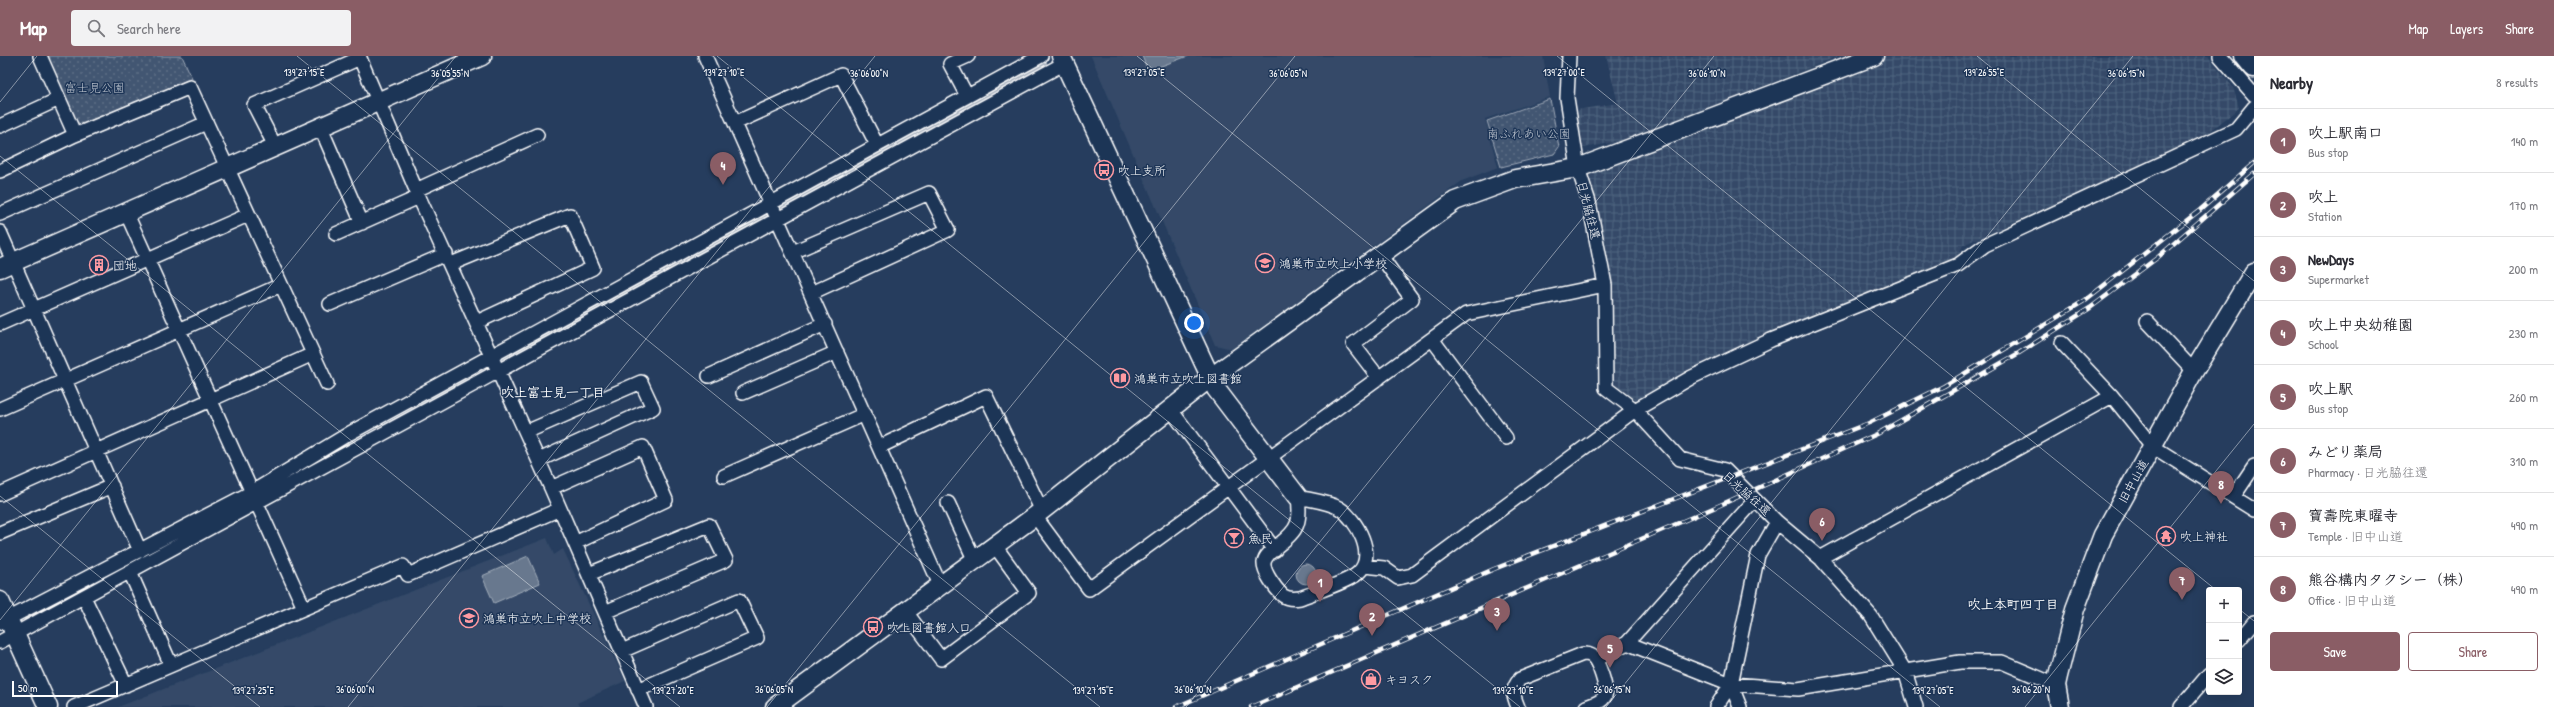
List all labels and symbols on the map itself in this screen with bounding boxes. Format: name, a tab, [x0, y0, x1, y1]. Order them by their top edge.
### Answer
text: 139°27'15"E	[284, 66, 325, 79]
text: 139°27'10"E	[704, 66, 745, 79]
text: 139°27'05"E	[1123, 66, 1165, 79]
text: 139°27'00"E	[1543, 66, 1585, 79]
text: 139°26'55"E	[1964, 66, 2005, 79]
text: 36°05'55"N	[431, 67, 469, 80]
text: 36°06'00"N	[850, 67, 888, 80]
text: 36°06'05"N	[1269, 67, 1307, 80]
text: 36°06'10"N	[1688, 67, 1726, 80]
text: 36°06'15"N	[2107, 67, 2145, 80]
park label: 富士見公園	[65, 79, 125, 96]
park label: 南ふれあい公園	[1487, 125, 1571, 142]
pin: 4	[710, 152, 736, 185]
bus stop icon: 吹上支所	[1093, 159, 1115, 181]
place label: 吹上支所	[1118, 162, 1166, 179]
street label: 日光脇往還	[1573, 179, 1605, 241]
school or university icon: 鴻巣市立吹上小学校	[1254, 252, 1276, 274]
building icon: 団地	[88, 254, 110, 276]
place label: 鴻巣市立吹上小学校	[1279, 255, 1387, 272]
place label: 団地	[113, 257, 137, 274]
your location	[1184, 313, 1204, 333]
library icon: 鴻巣市立吹上図書館	[1109, 367, 1131, 389]
place label: 鴻巣市立吹上図書館	[1134, 370, 1242, 387]
district label: 吹上富士見一丁目	[501, 383, 605, 401]
street label: 旧中山道	[2114, 456, 2152, 506]
street label: 日光脇往還	[1719, 467, 1775, 519]
pin: 8	[2208, 471, 2234, 504]
pin: 6	[1809, 508, 1835, 541]
temple icon: 吹上神社	[2155, 525, 2177, 547]
bar icon: 魚民	[1223, 527, 1245, 549]
place label: 吹上神社	[2180, 528, 2228, 545]
place label: 魚民	[1248, 530, 1272, 547]
pin: 7	[2169, 567, 2195, 600]
pin: 1	[1307, 569, 1333, 602]
district label: 吹上本町四丁目	[1967, 595, 2059, 613]
pin: 3	[1484, 598, 1510, 631]
pin: 2	[1359, 603, 1385, 636]
school or university icon: 鴻巣市立吹上中学校	[458, 607, 480, 629]
place label: 鴻巣市立吹上中学校	[483, 610, 591, 627]
bus stop icon: 吹上図書館入口	[862, 616, 884, 638]
place label: 吹上図書館入口	[887, 619, 971, 636]
pin: 5	[1597, 635, 1623, 668]
shop icon: キヨスク	[1360, 668, 1382, 690]
place label: キヨスク	[1385, 671, 1433, 688]
scale bar	[12, 679, 118, 698]
text: 36°06'00"N	[336, 683, 374, 696]
text: 36°06'05"N	[755, 683, 793, 696]
text: 36°06'10"N	[1174, 683, 1212, 696]
text: 36°06'15"N	[1593, 683, 1631, 696]
text: 36°06'20"N	[2012, 683, 2050, 696]
text: 139°27'25"E	[232, 684, 274, 697]
text: 139°27'20"E	[652, 684, 695, 697]
text: 139°27'15"E	[1073, 684, 1114, 697]
text: 139°27'10"E	[1493, 684, 1534, 697]
text: 139°27'05"E	[1912, 684, 1954, 697]

